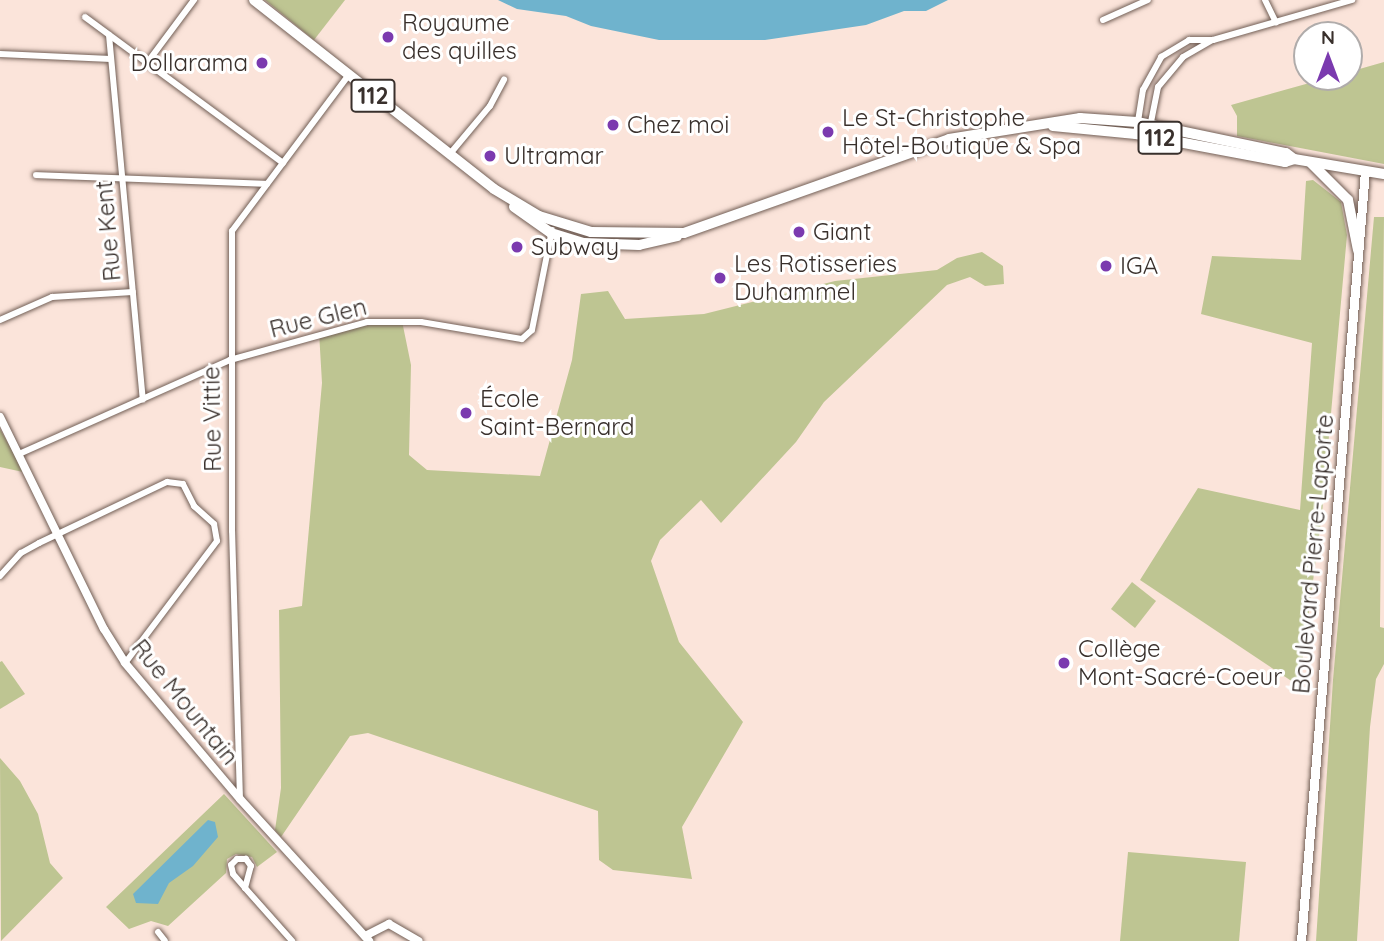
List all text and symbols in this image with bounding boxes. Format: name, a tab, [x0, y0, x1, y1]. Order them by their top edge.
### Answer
place label: Royaume des quilles	[402, 9, 517, 65]
north arrow	[1293, 21, 1363, 91]
text: N	[1321, 25, 1335, 49]
marker: Royaume des quilles	[380, 29, 396, 45]
place label: Dollarama	[131, 49, 248, 77]
marker: Dollarama	[254, 55, 270, 71]
road number: 112	[350, 76, 396, 116]
place label: Le St-Christophe Hôtel-Boutique & Spa	[842, 104, 1081, 160]
place label: Chez moi	[627, 111, 729, 139]
marker: Chez moi	[605, 117, 621, 133]
road number: 112	[1137, 119, 1183, 158]
marker: Le St-Christophe Hôtel-Boutique & Spa	[820, 124, 836, 140]
place label: Ultramar	[504, 142, 604, 170]
marker: Ultramar	[482, 148, 498, 164]
street label: Rue Kent	[89, 180, 127, 282]
place label: Giant	[813, 218, 871, 246]
marker: Giant	[791, 224, 807, 240]
place label: Subway	[531, 233, 619, 261]
marker: Subway	[509, 239, 525, 255]
place label: Les Rotisseries Duhammel	[734, 250, 897, 306]
place label: IGA	[1120, 252, 1158, 280]
marker: IGA	[1098, 258, 1114, 274]
marker: Les Rotisseries Duhammel	[712, 270, 728, 286]
street label: Rue Glen	[266, 292, 370, 344]
street label: Rue Vittie	[197, 366, 227, 472]
place label: École Saint-Bernard	[480, 385, 635, 441]
marker: École Saint-Bernard	[458, 405, 474, 421]
street label: Boulevard Pierre-Laporte	[1286, 413, 1340, 695]
street label: Rue Mountain	[126, 633, 244, 771]
place label: Collège Mont-Sacré-Coeur	[1078, 635, 1282, 691]
marker: Collège Mont-Sacré-Coeur	[1056, 655, 1072, 671]

